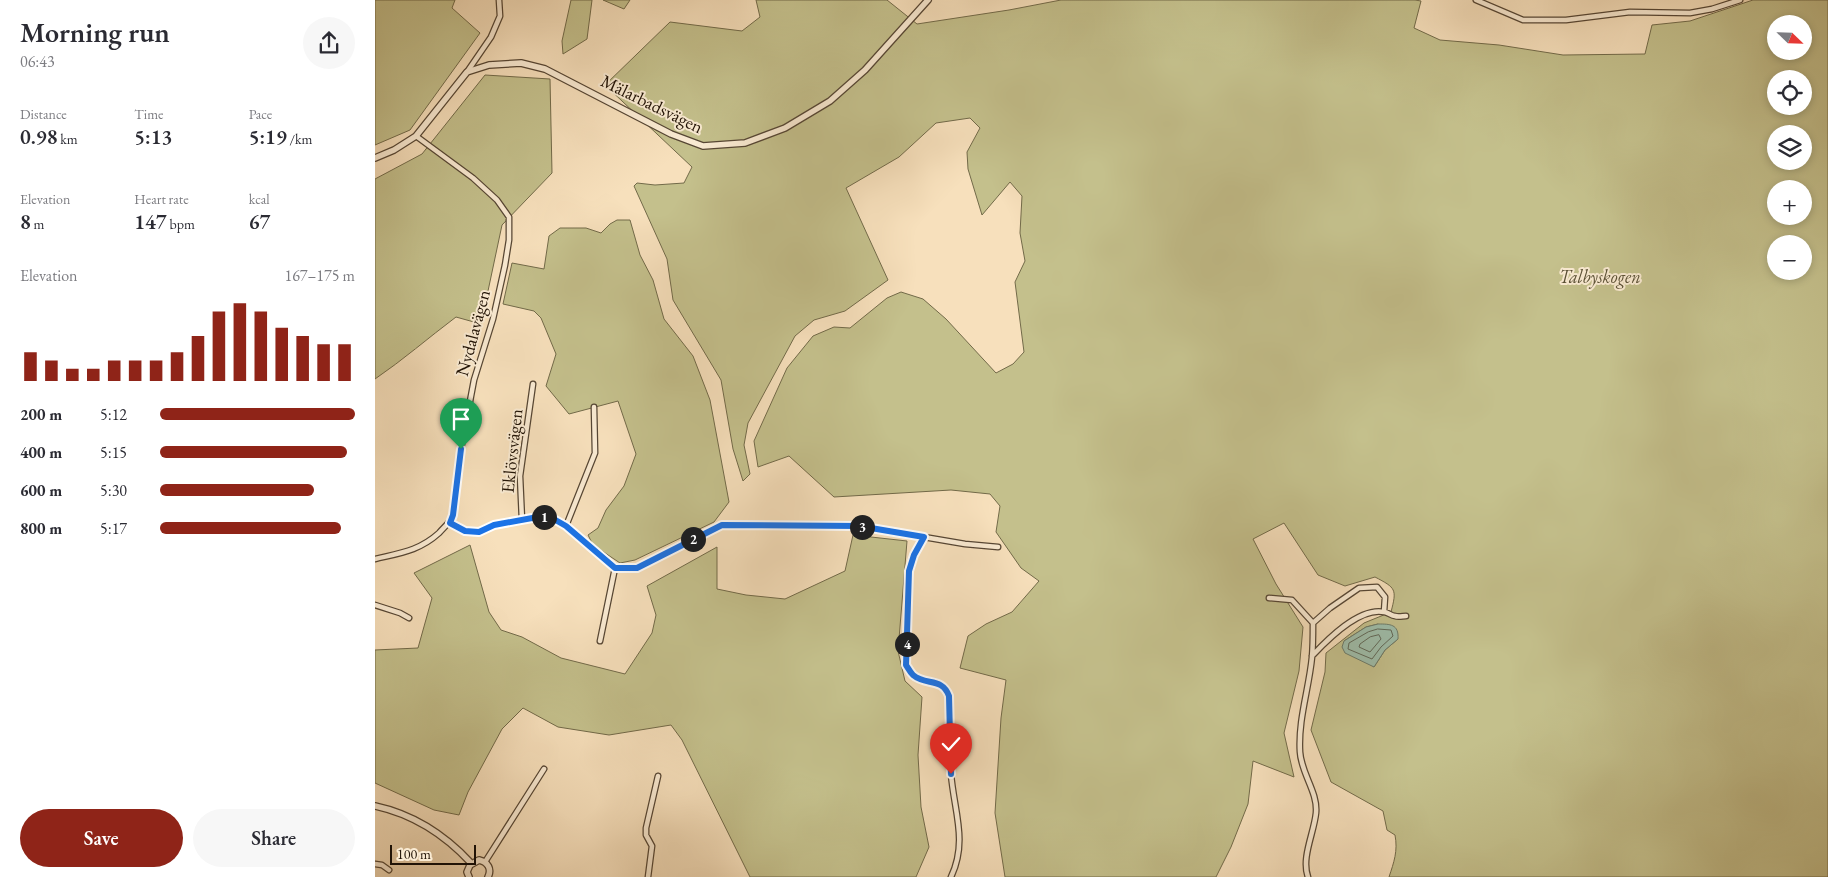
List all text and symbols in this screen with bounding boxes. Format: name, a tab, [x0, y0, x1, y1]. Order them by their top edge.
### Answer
text: Morning run	[20, 14, 170, 50]
north arrow	[1767, 15, 1813, 60]
map controls	[1767, 15, 1812, 280]
button: share	[303, 17, 355, 69]
text: 06:43	[20, 51, 55, 72]
street label: Mälarbadsvägen	[597, 69, 707, 138]
button: locate	[1767, 70, 1812, 115]
text: Distance	[20, 105, 67, 123]
text: Time	[134, 105, 164, 123]
text: Pace	[249, 105, 272, 123]
text: 0.98	[20, 123, 57, 150]
text: 5:13	[134, 123, 172, 150]
text: 5:19	[249, 123, 287, 150]
button: layers	[1767, 125, 1812, 170]
text: km	[57, 130, 78, 148]
text: /km	[287, 130, 313, 148]
button: +	[1767, 180, 1812, 225]
text: Elevation	[20, 190, 70, 208]
text: Heart rate	[134, 190, 189, 208]
text: kcal	[249, 190, 270, 208]
text: 8	[20, 208, 31, 235]
text: 147	[134, 208, 167, 235]
text: 67	[249, 208, 270, 235]
text: m	[31, 215, 44, 233]
text: bpm	[167, 215, 195, 233]
button: −	[1767, 235, 1812, 280]
text: Elevation	[20, 265, 78, 286]
text: 167–175 m	[284, 265, 355, 286]
park label: Talbyskogen	[1559, 265, 1641, 289]
street label: Nydalavägen	[450, 287, 495, 378]
pin	[440, 398, 482, 449]
text: 200 m	[20, 404, 62, 425]
text: 5:12	[100, 404, 127, 425]
icon: arrive	[447, 405, 475, 433]
street label: Eklövsvägen	[496, 407, 527, 494]
text: 400 m	[20, 442, 62, 463]
text: 5:15	[100, 442, 127, 463]
text: 600 m	[20, 480, 62, 501]
text: 5:30	[100, 480, 127, 501]
pin: 1	[531, 504, 557, 530]
text: 1	[541, 508, 548, 526]
pin: 3	[849, 514, 875, 540]
text: 800 m	[20, 518, 62, 539]
text: 5:17	[100, 518, 127, 539]
text: 3	[859, 518, 866, 536]
pin: 2	[681, 526, 705, 552]
text: 2	[690, 530, 697, 548]
pin: 4	[895, 632, 919, 656]
text: 4	[904, 635, 911, 653]
pin	[930, 723, 972, 774]
icon: check	[937, 730, 965, 758]
button: Save	[20, 809, 183, 867]
button: Share	[193, 809, 355, 867]
scale bar	[390, 842, 476, 865]
text: 100 m	[397, 845, 431, 863]

